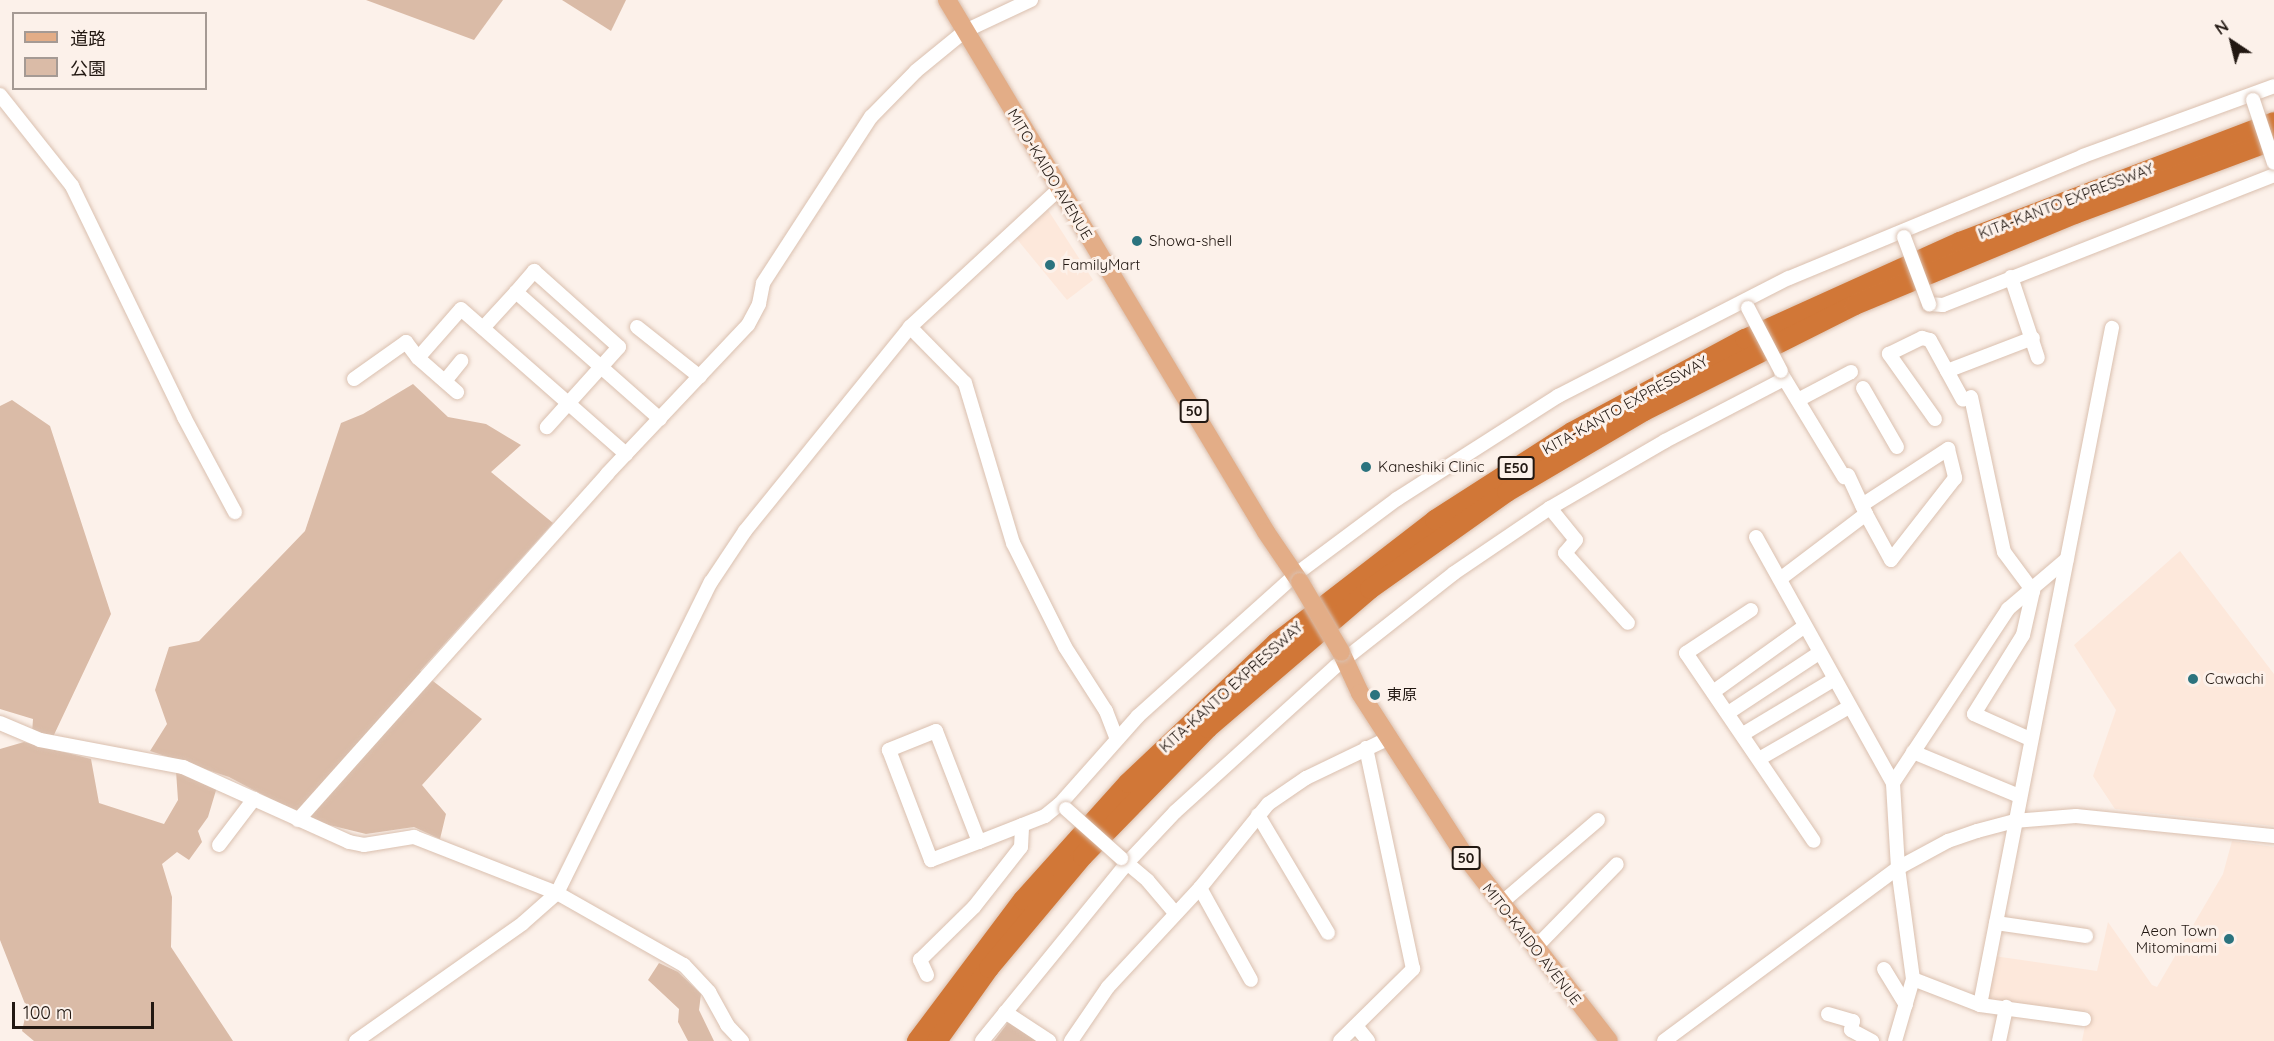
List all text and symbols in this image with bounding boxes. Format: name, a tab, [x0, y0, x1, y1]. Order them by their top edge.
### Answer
legend	[12, 12, 207, 90]
north arrow	[2202, 12, 2262, 72]
text: N	[2211, 16, 2232, 39]
text: 道路	[70, 27, 106, 50]
text: 公園	[70, 57, 106, 80]
street label: MITO-KAIDO AVENUE	[1004, 105, 1096, 243]
street label: KITA-KANTO EXPRESSWAY	[1976, 159, 2156, 243]
place label: Showa-shell	[1149, 232, 1232, 250]
marker: Showa-shell	[1130, 234, 1144, 248]
place label: FamilyMart	[1062, 256, 1140, 274]
marker: FamilyMart	[1043, 258, 1057, 272]
street label: KITA-KANTO EXPRESSWAY	[1539, 352, 1711, 458]
road number: 50	[1179, 400, 1209, 422]
road number: E50	[1496, 457, 1536, 479]
place label: Kaneshiki Clinic	[1378, 458, 1485, 476]
marker: Kaneshiki Clinic	[1359, 460, 1373, 474]
street label: KITA-KANTO EXPRESSWAY	[1156, 618, 1306, 756]
place label: Cawachi	[2205, 670, 2264, 688]
marker: Cawachi	[2186, 672, 2200, 686]
place label: 東原	[1387, 686, 1417, 704]
marker: 東原	[1368, 688, 1382, 702]
road number: 50	[1451, 847, 1481, 869]
street label: MITO-KAIDO AVENUE	[1479, 880, 1585, 1008]
place label: Aeon Town Mitominami	[2136, 921, 2217, 956]
marker: Aeon Town Mitominami	[2222, 932, 2236, 946]
scale bar	[15, 990, 158, 1028]
text: 100 m	[23, 1001, 72, 1024]

